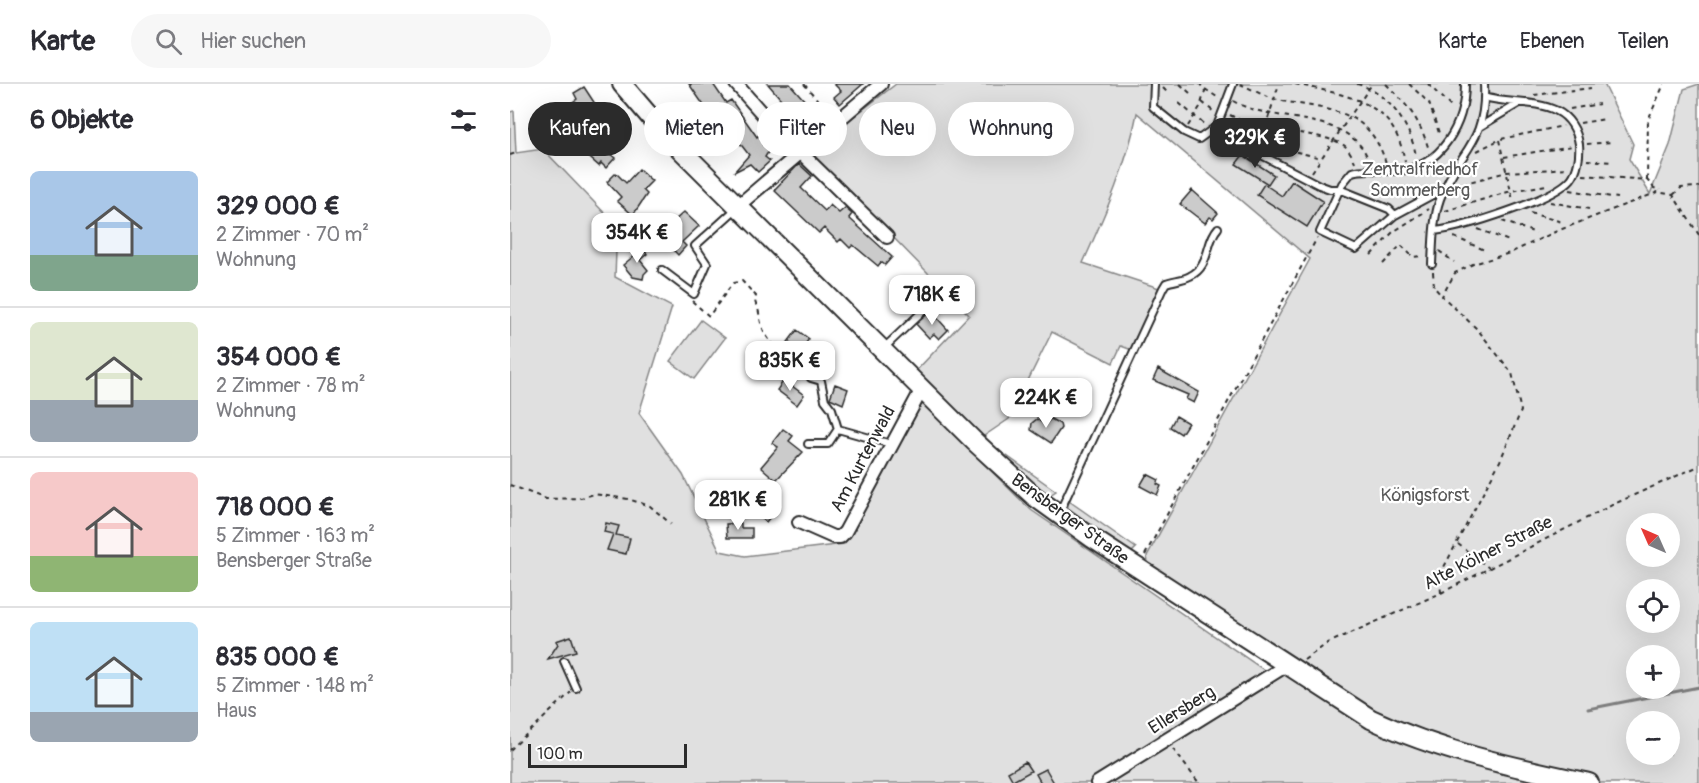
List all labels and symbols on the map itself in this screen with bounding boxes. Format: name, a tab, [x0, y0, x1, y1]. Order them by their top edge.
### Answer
pin: 329K €	[1206, 118, 1304, 169]
park label: Zentralfriedhof Sommerberg	[1361, 158, 1479, 202]
pin: 354K €	[588, 213, 686, 264]
pin: 718K €	[883, 275, 981, 326]
pin: 835K €	[741, 341, 839, 392]
pin: 224K €	[997, 378, 1095, 429]
street label: Am Kurtenwald	[825, 402, 901, 516]
street label: Bensberger Straße	[1007, 468, 1134, 570]
pin: 281K €	[689, 480, 787, 531]
park label: Königsforst	[1381, 484, 1470, 507]
street label: Alte Kölner Straße	[1420, 511, 1556, 595]
north arrow	[1626, 513, 1680, 567]
street label: Ellersberg	[1144, 681, 1220, 739]
scale bar	[528, 741, 687, 768]

